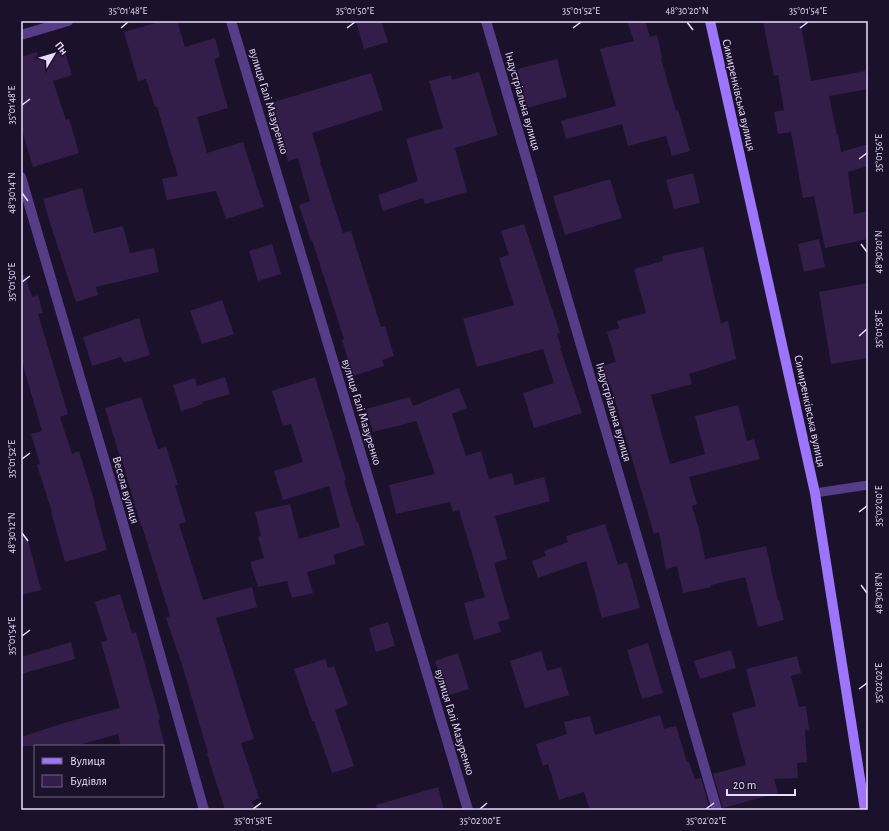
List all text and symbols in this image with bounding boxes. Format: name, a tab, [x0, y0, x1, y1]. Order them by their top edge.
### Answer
text: 35°01'48"E	[109, 6, 148, 16]
text: 35°01'50"E	[336, 6, 375, 16]
text: 35°01'52"E	[562, 6, 600, 16]
text: 48°30'20"N	[666, 6, 709, 16]
text: 35°01'54"E	[789, 6, 827, 16]
north arrow	[34, 34, 74, 74]
street label: Симиренківська вулиця	[719, 38, 758, 152]
text: Пн	[53, 39, 70, 57]
street label: вулиця Галі Мазуренко	[246, 47, 291, 156]
street label: Індустріальна вулиця	[502, 50, 543, 152]
text: 35°01'48"E	[7, 85, 17, 124]
text: 35°01'56"E	[874, 134, 884, 172]
text: 48°30'14"N	[7, 172, 17, 214]
text: 48°30'20"N	[874, 231, 884, 274]
text: 35°01'50"E	[7, 262, 17, 301]
text: 35°01'58"E	[874, 310, 884, 348]
street label: Симиренківська вулиця	[791, 354, 828, 469]
street label: вулиця Галі Мазуренко	[339, 358, 384, 467]
street label: Індустріальна вулиця	[593, 361, 634, 463]
text: 35°01'52"E	[7, 440, 17, 478]
street label: Весела вулиця	[110, 455, 141, 525]
text: 35°02'00"E	[874, 485, 884, 526]
text: 48°30'12"N	[7, 512, 17, 554]
text: 48°30'18"N	[874, 572, 884, 614]
text: 35°01'54"E	[7, 617, 17, 655]
text: 35°02'02"E	[874, 663, 884, 703]
street label: вулиця Галі Мазуренко	[432, 668, 477, 777]
legend	[34, 745, 164, 797]
text: Вулиця	[70, 755, 105, 768]
scale bar	[727, 771, 795, 797]
text: Будівля	[70, 775, 107, 788]
text: 20 m	[733, 779, 756, 791]
text: 35°01'58"E	[234, 816, 272, 826]
text: 35°02'00"E	[460, 816, 501, 826]
text: 35°02'02"E	[686, 816, 726, 826]

